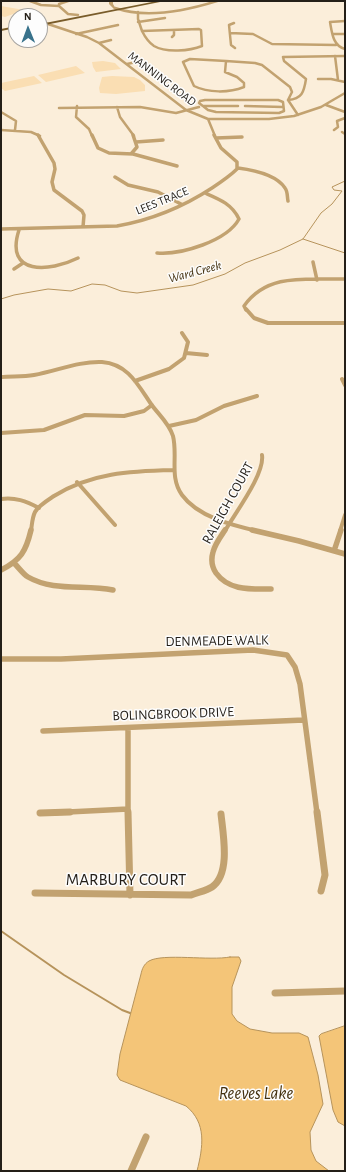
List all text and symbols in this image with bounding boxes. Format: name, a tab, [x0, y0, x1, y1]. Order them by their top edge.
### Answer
north arrow	[8, 8, 48, 48]
text: N	[24, 11, 32, 22]
street label: MANNING ROAD	[125, 49, 199, 109]
street label: LEES TRACE	[134, 184, 190, 218]
water label: Ward Creek	[167, 257, 223, 287]
street label: RALEIGH COURT	[199, 459, 257, 547]
street label: DENMEADE WALK	[165, 632, 269, 650]
street label: BOLINGBROOK DRIVE	[112, 703, 234, 725]
street label: MARBURY COURT	[66, 870, 186, 890]
water label: Reeves Lake	[219, 1083, 293, 1105]

